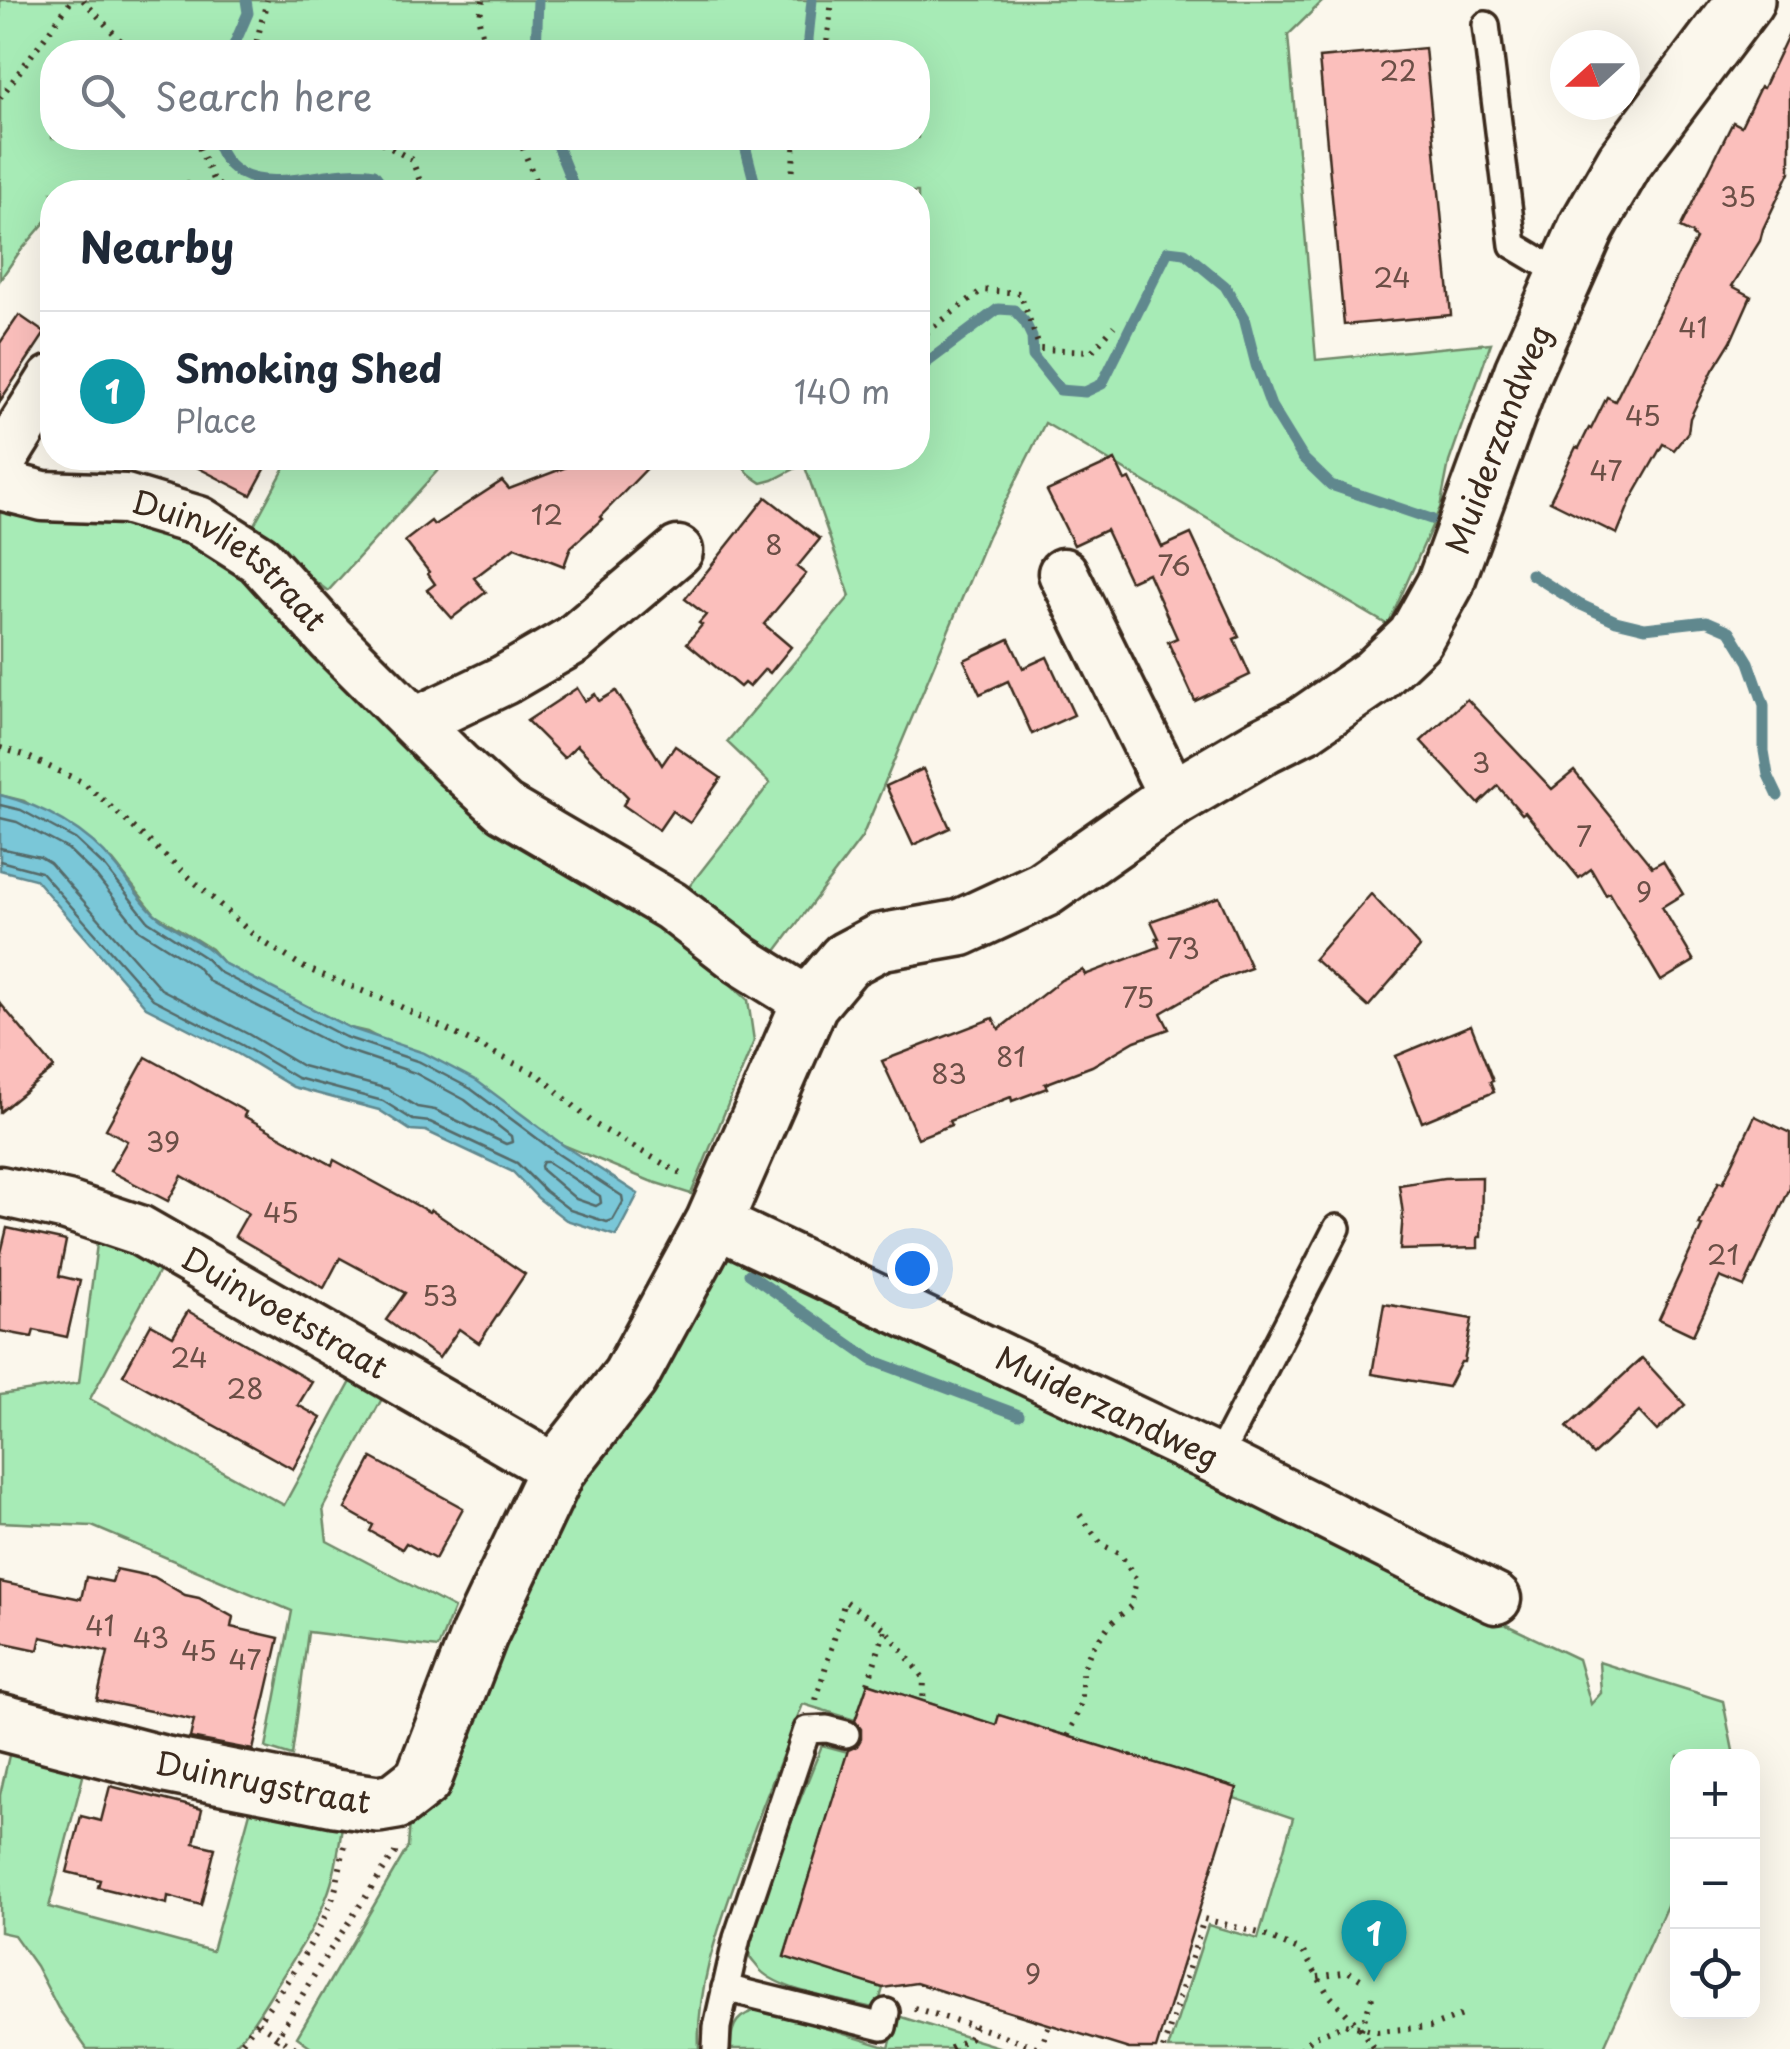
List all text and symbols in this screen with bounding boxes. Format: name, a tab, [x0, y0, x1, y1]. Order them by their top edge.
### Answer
north arrow	[1550, 30, 1640, 120]
search box	[40, 40, 930, 150]
house number: 22	[1379, 48, 1417, 91]
text: Search here	[155, 67, 372, 124]
icon: search	[75, 68, 130, 123]
house number: 35	[1720, 174, 1756, 217]
text: Nearby	[80, 214, 234, 277]
house number: 24	[1373, 255, 1411, 298]
house number: 41	[1678, 305, 1708, 348]
street label: Muiderzandweg	[1432, 316, 1563, 560]
text: Smoking Shed	[175, 339, 442, 396]
text: 1	[105, 367, 120, 415]
text: 140 m	[794, 367, 890, 415]
house number: 45	[1625, 393, 1661, 436]
text: Place	[175, 396, 257, 444]
house number: 47	[1590, 448, 1623, 491]
street label: Duinvlietstraat	[126, 476, 339, 641]
house number: 12	[531, 492, 563, 535]
house number: 8	[765, 522, 783, 565]
house number: 76	[1157, 543, 1191, 586]
house number: 3	[1472, 740, 1490, 783]
house number: 7	[1576, 814, 1592, 857]
house number: 9	[1636, 869, 1652, 912]
house number: 73	[1166, 926, 1200, 969]
house number: 75	[1122, 975, 1154, 1018]
house number: 81	[996, 1034, 1026, 1077]
house number: 83	[931, 1051, 967, 1094]
house number: 39	[146, 1119, 180, 1162]
house number: 45	[263, 1190, 299, 1233]
house number: 21	[1707, 1232, 1739, 1275]
street label: Duinvoetstraat	[173, 1233, 398, 1390]
your location	[887, 1243, 938, 1294]
house number: 53	[422, 1273, 458, 1316]
street label: Muiderzandweg	[988, 1333, 1228, 1480]
house number: 24	[170, 1335, 208, 1378]
house number: 28	[226, 1366, 264, 1409]
house number: 41	[85, 1603, 115, 1646]
house number: 43	[133, 1615, 169, 1658]
house number: 45	[181, 1628, 217, 1671]
house number: 47	[229, 1637, 262, 1680]
street label: Duinrugstraat	[151, 1737, 374, 1825]
map controls	[1670, 1749, 1760, 2019]
button: +	[1670, 1749, 1760, 1839]
button: −	[1670, 1839, 1760, 1929]
pin: 1	[1342, 1900, 1406, 1982]
button: locate	[1670, 1929, 1760, 2019]
house number: 9	[1025, 1951, 1041, 1994]

